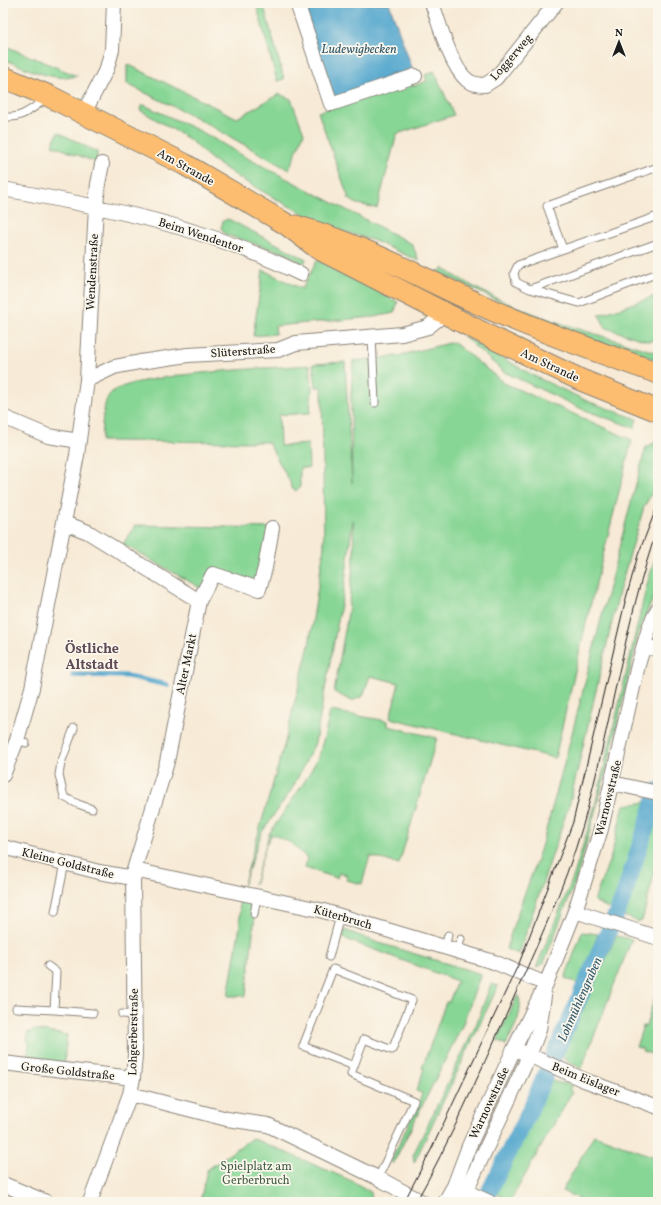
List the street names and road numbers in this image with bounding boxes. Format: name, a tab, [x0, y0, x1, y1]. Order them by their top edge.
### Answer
street label: Loggerweg	[487, 31, 537, 84]
street label: Am Strande	[154, 146, 217, 190]
street label: Beim Wendentor	[156, 215, 245, 257]
street label: Wendenstraße	[83, 233, 103, 311]
street label: Slüterstraße	[210, 342, 276, 362]
street label: Am Strande	[518, 345, 582, 387]
street label: Alter Markt	[173, 632, 201, 696]
street label: Warnowstraße	[592, 758, 626, 838]
street label: Kleine Goldstraße	[20, 845, 116, 883]
street label: Küterbruch	[312, 902, 374, 934]
street label: Lohgerberstraße	[125, 988, 143, 1076]
street label: Große Goldstraße	[20, 1059, 116, 1085]
street label: Beim Eislager	[549, 1059, 622, 1101]
street label: Warnowstraße	[466, 1064, 514, 1142]

